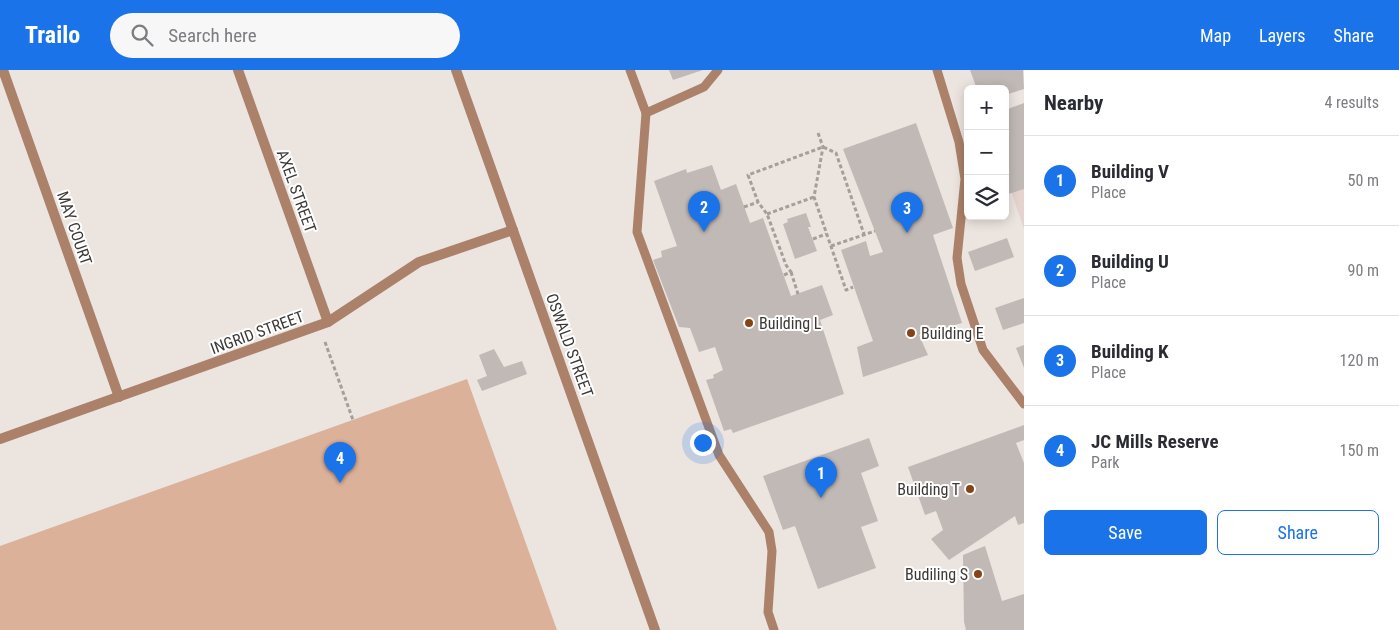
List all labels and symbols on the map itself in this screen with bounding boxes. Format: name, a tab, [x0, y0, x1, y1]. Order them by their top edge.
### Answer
street label: AXEL STREET	[273, 147, 320, 235]
street label: MAY COURT	[53, 189, 96, 267]
pin: 2	[688, 191, 720, 232]
pin: 3	[891, 192, 923, 233]
street label: OSWALD STREET	[542, 291, 597, 400]
street label: INGRID STREET	[208, 307, 307, 358]
place label: Building L	[759, 314, 822, 333]
marker: Building L	[743, 317, 755, 329]
place label: Building E	[921, 324, 984, 343]
marker: Building E	[905, 327, 917, 339]
your location	[690, 430, 716, 456]
pin: 4	[324, 442, 356, 483]
pin: 1	[805, 457, 837, 498]
place label: Building T	[897, 480, 960, 499]
marker: Building T	[964, 483, 976, 495]
place label: Budiling S	[905, 565, 968, 584]
marker: Budiling S	[972, 568, 984, 580]

